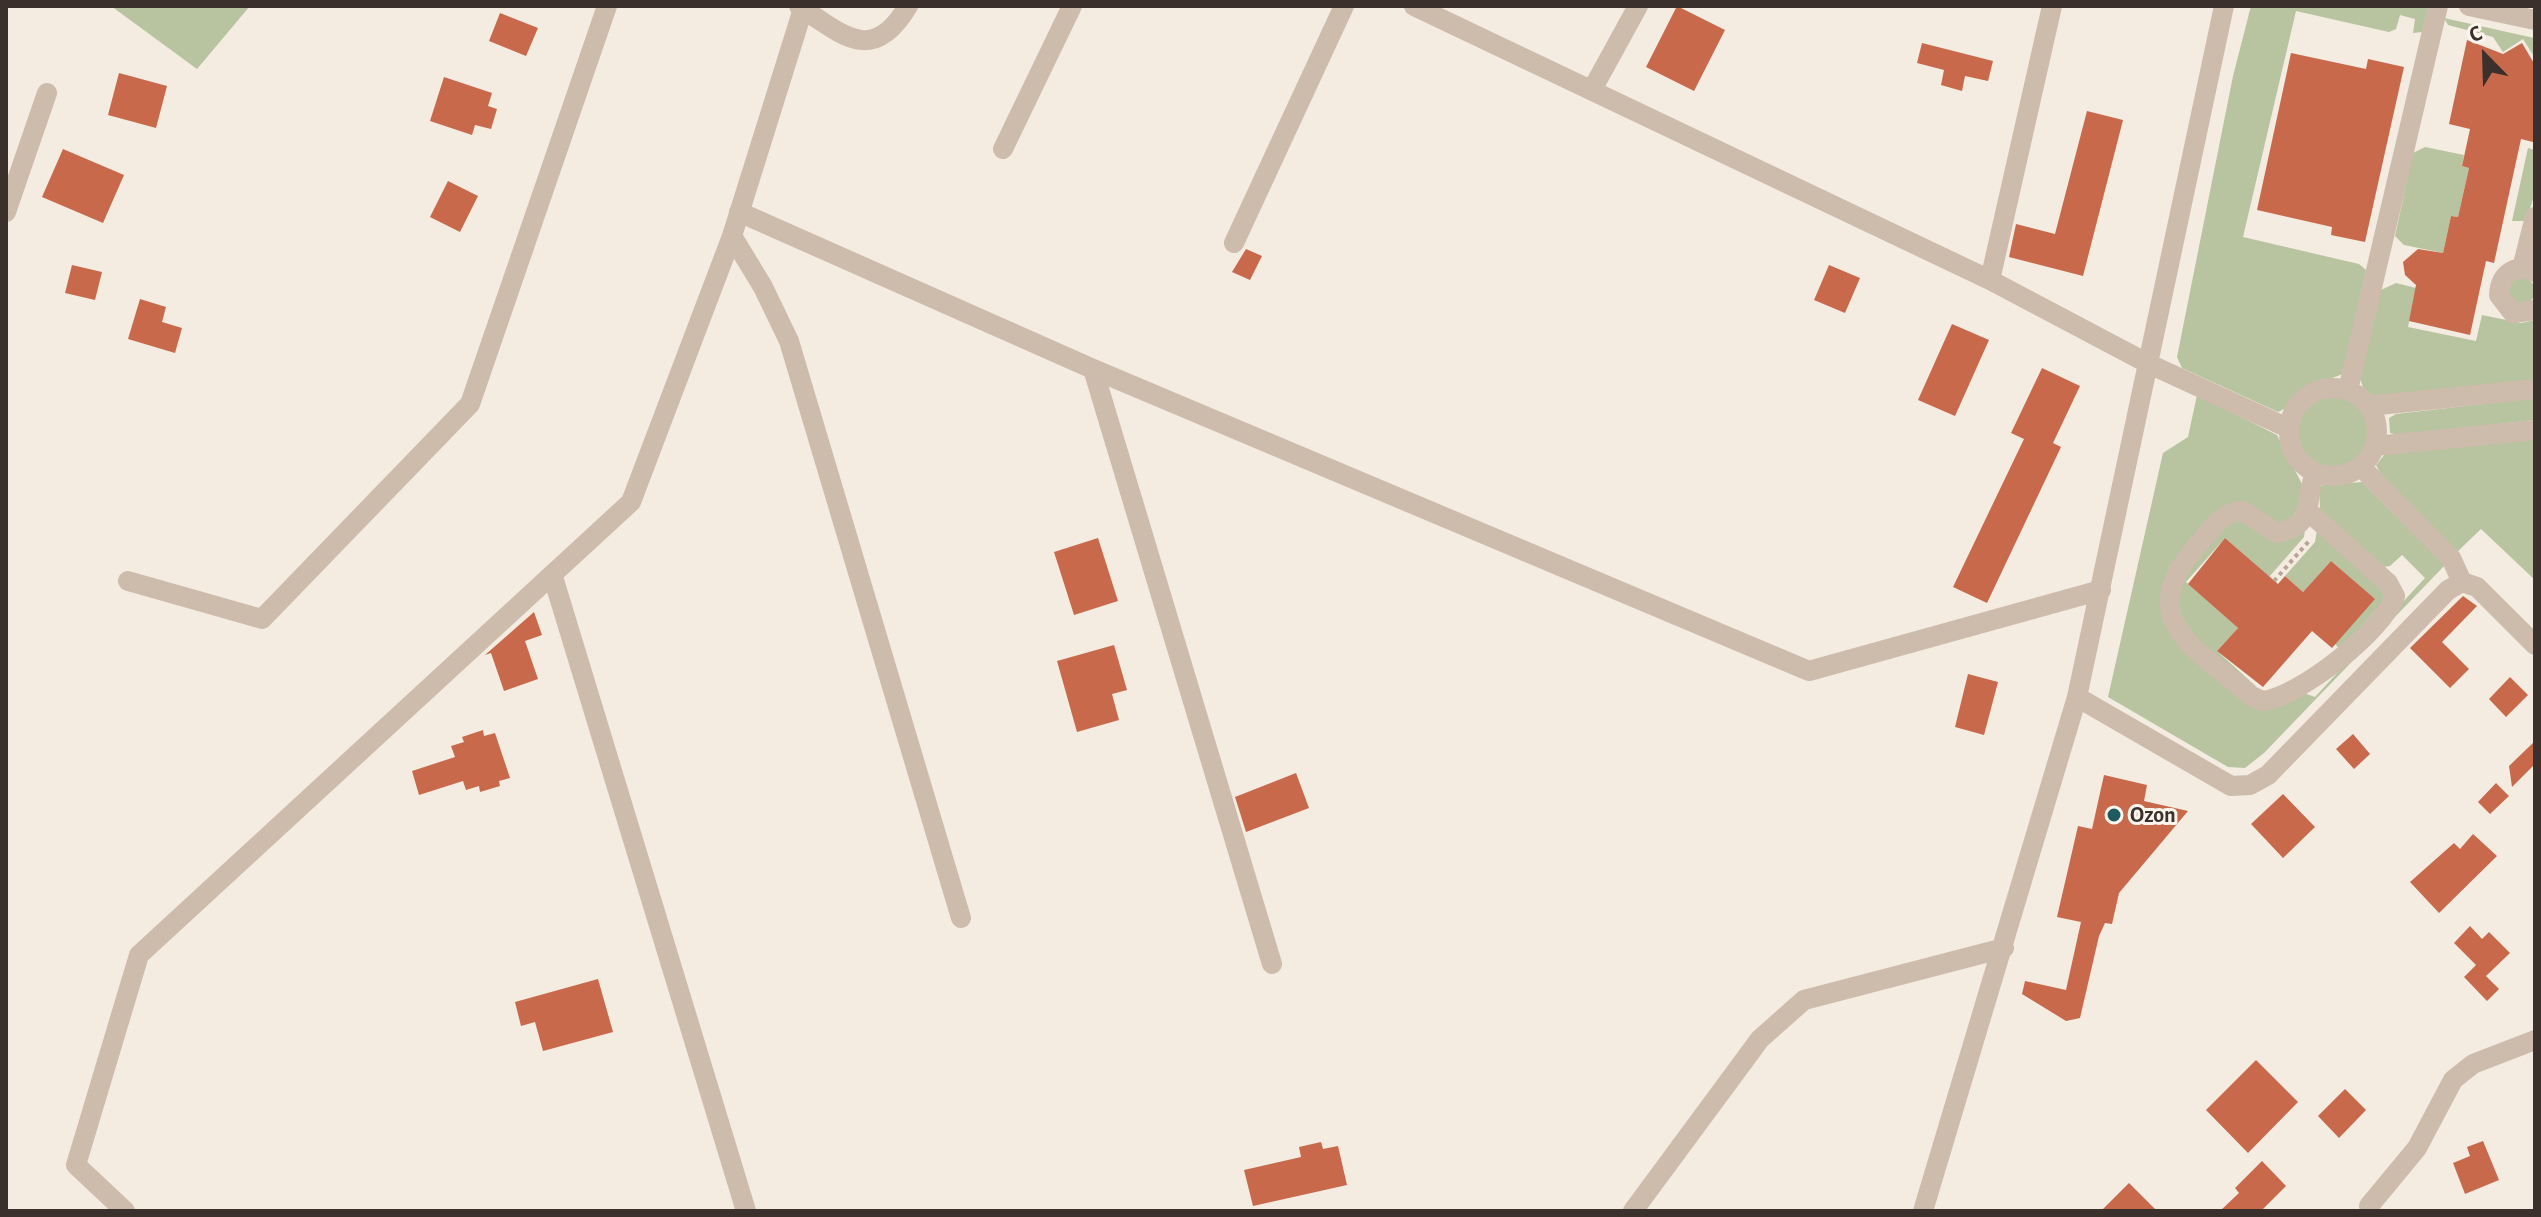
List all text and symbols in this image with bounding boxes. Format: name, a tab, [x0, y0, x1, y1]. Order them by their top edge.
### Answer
north arrow	[2445, 16, 2525, 96]
text: С	[2466, 21, 2486, 46]
place label: Ozon	[2130, 802, 2176, 828]
marker: Ozon	[2105, 806, 2123, 824]

